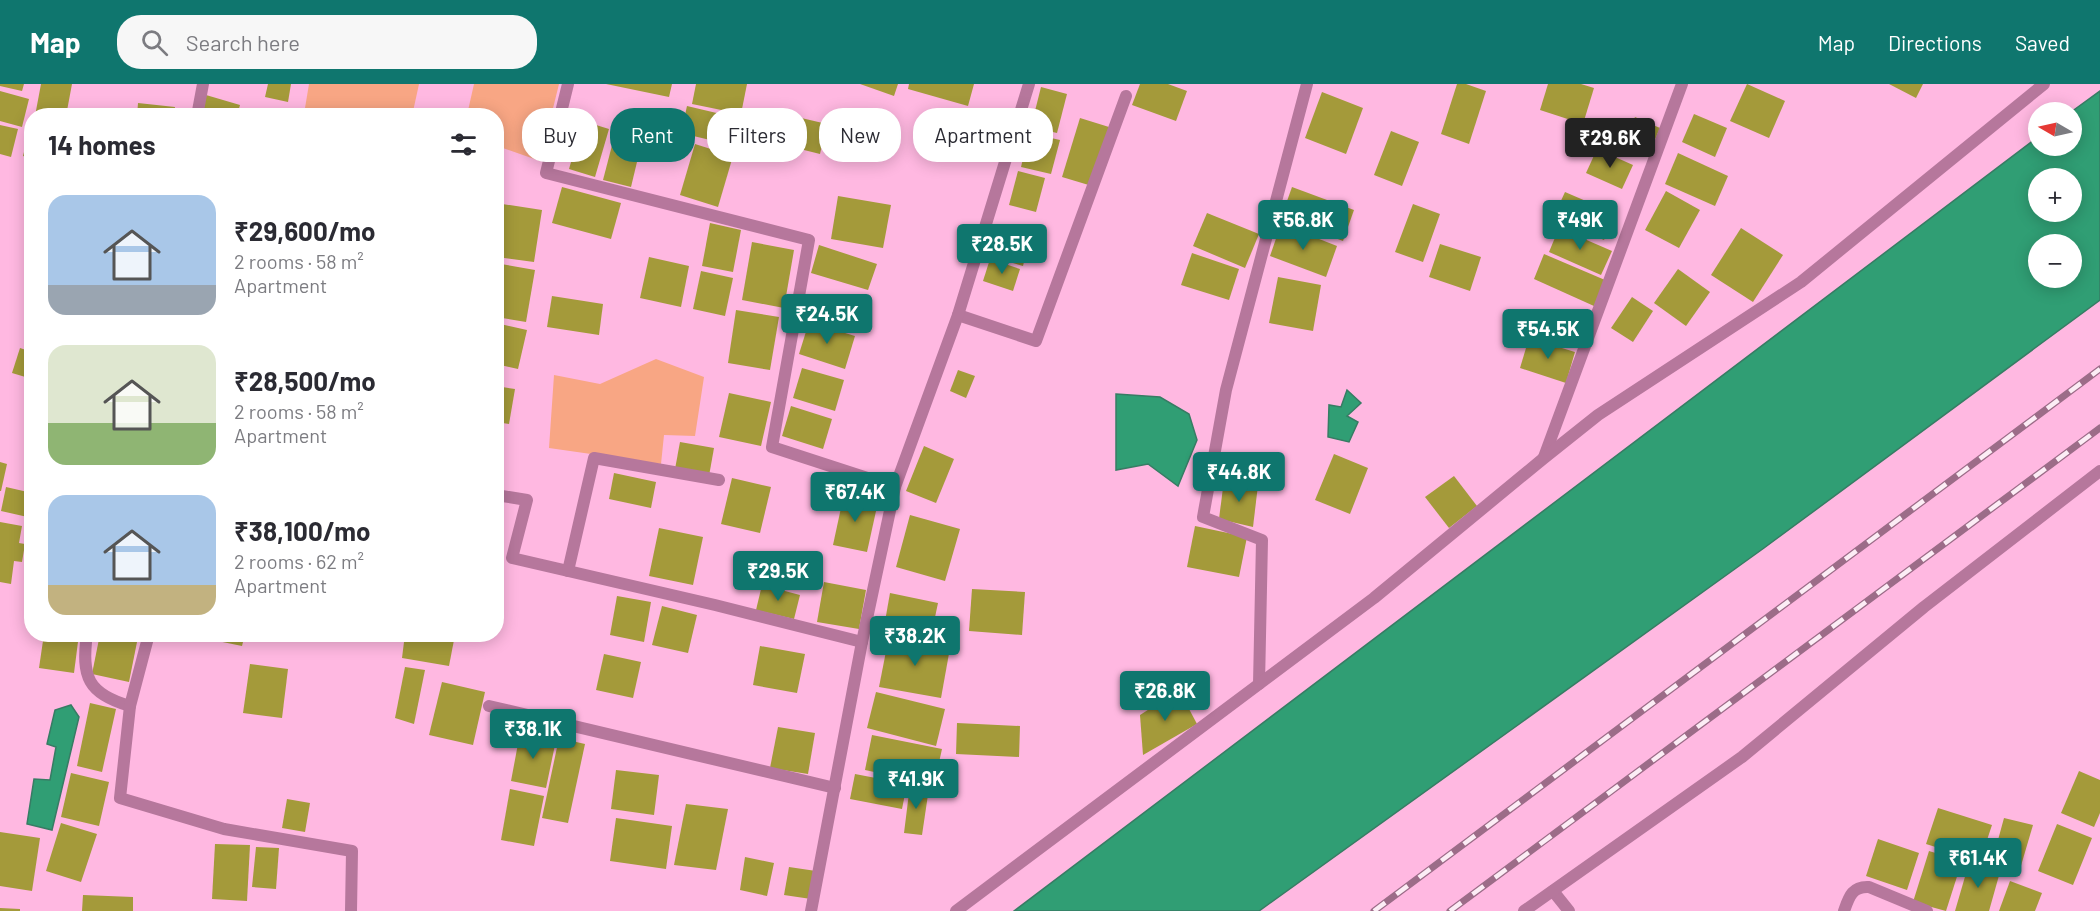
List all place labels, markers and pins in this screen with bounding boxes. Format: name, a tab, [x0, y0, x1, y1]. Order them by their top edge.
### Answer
pin: ₹29.6K	[1561, 118, 1659, 169]
pin: ₹56.8K	[1254, 200, 1352, 251]
pin: ₹49K	[1544, 200, 1616, 251]
pin: ₹28.5K	[953, 224, 1051, 275]
pin: ₹24.5K	[778, 294, 876, 345]
pin: ₹54.5K	[1499, 309, 1597, 360]
pin: ₹44.8K	[1190, 452, 1288, 503]
pin: ₹67.4K	[806, 472, 904, 523]
pin: ₹29.5K	[729, 551, 827, 602]
pin: ₹38.2K	[866, 616, 964, 667]
pin: ₹26.8K	[1116, 671, 1214, 722]
pin: ₹38.1K	[484, 709, 582, 760]
pin: ₹41.9K	[867, 759, 965, 810]
pin: ₹61.4K	[1929, 838, 2027, 889]

